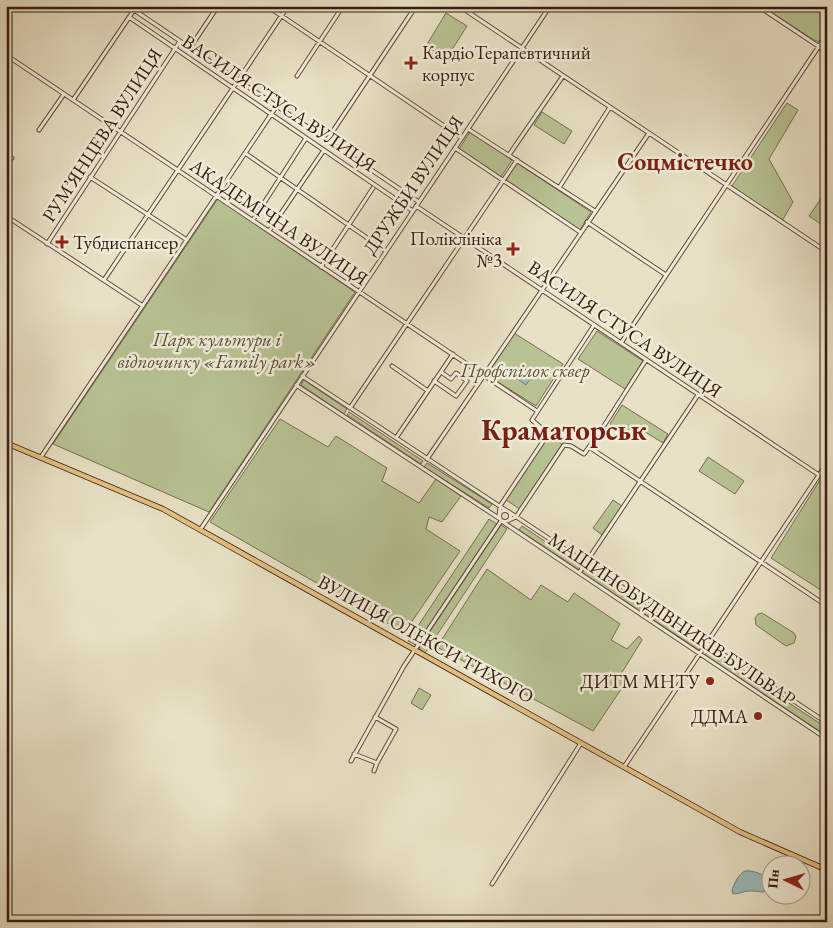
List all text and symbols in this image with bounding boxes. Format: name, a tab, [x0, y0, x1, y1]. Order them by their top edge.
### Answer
street label: ВАСИЛЯ СТУСА ВУЛИЦЯ	[177, 29, 381, 177]
place label: КардіоТерапевтичний корпус	[422, 40, 591, 87]
street label: РУМ’ЯНЦЕВА ВУЛИЦЯ	[36, 43, 168, 227]
marker: КардіоТерапевтичний корпус	[404, 56, 418, 70]
street label: ДРУЖБИ ВУЛИЦЯ	[357, 110, 469, 259]
district label: Соцмістечко	[617, 146, 753, 177]
street label: АКАДЕМІЧНА ВУЛИЦЯ	[184, 152, 373, 291]
place label: Поліклініка №3	[410, 226, 502, 273]
place label: Тубдиспансер	[73, 230, 179, 255]
marker: Тубдиспансер	[55, 235, 69, 249]
marker: Поліклініка №3	[506, 242, 520, 256]
street label: ВАСИЛЯ СТУСА ВУЛИЦЯ	[523, 255, 727, 403]
park label: Парк культури і відпочинку «Family park»	[117, 327, 317, 374]
park label: Профспілок сквер	[459, 358, 590, 383]
district label: Краматорськ	[481, 411, 647, 449]
street label: МАШИНОБУДІВНИКІВ БУЛЬВАР	[543, 527, 801, 712]
street label: ВУЛИЦЯ ОЛЕКСИ ТИХОГО	[313, 569, 539, 709]
place label: ДИТМ МНТУ	[580, 669, 701, 694]
marker: ДИТМ МНТУ	[704, 675, 716, 687]
place label: ДДМА	[691, 704, 749, 729]
marker: ДДМА	[752, 710, 764, 722]
north arrow	[760, 856, 810, 906]
text: Пн	[763, 869, 783, 889]

